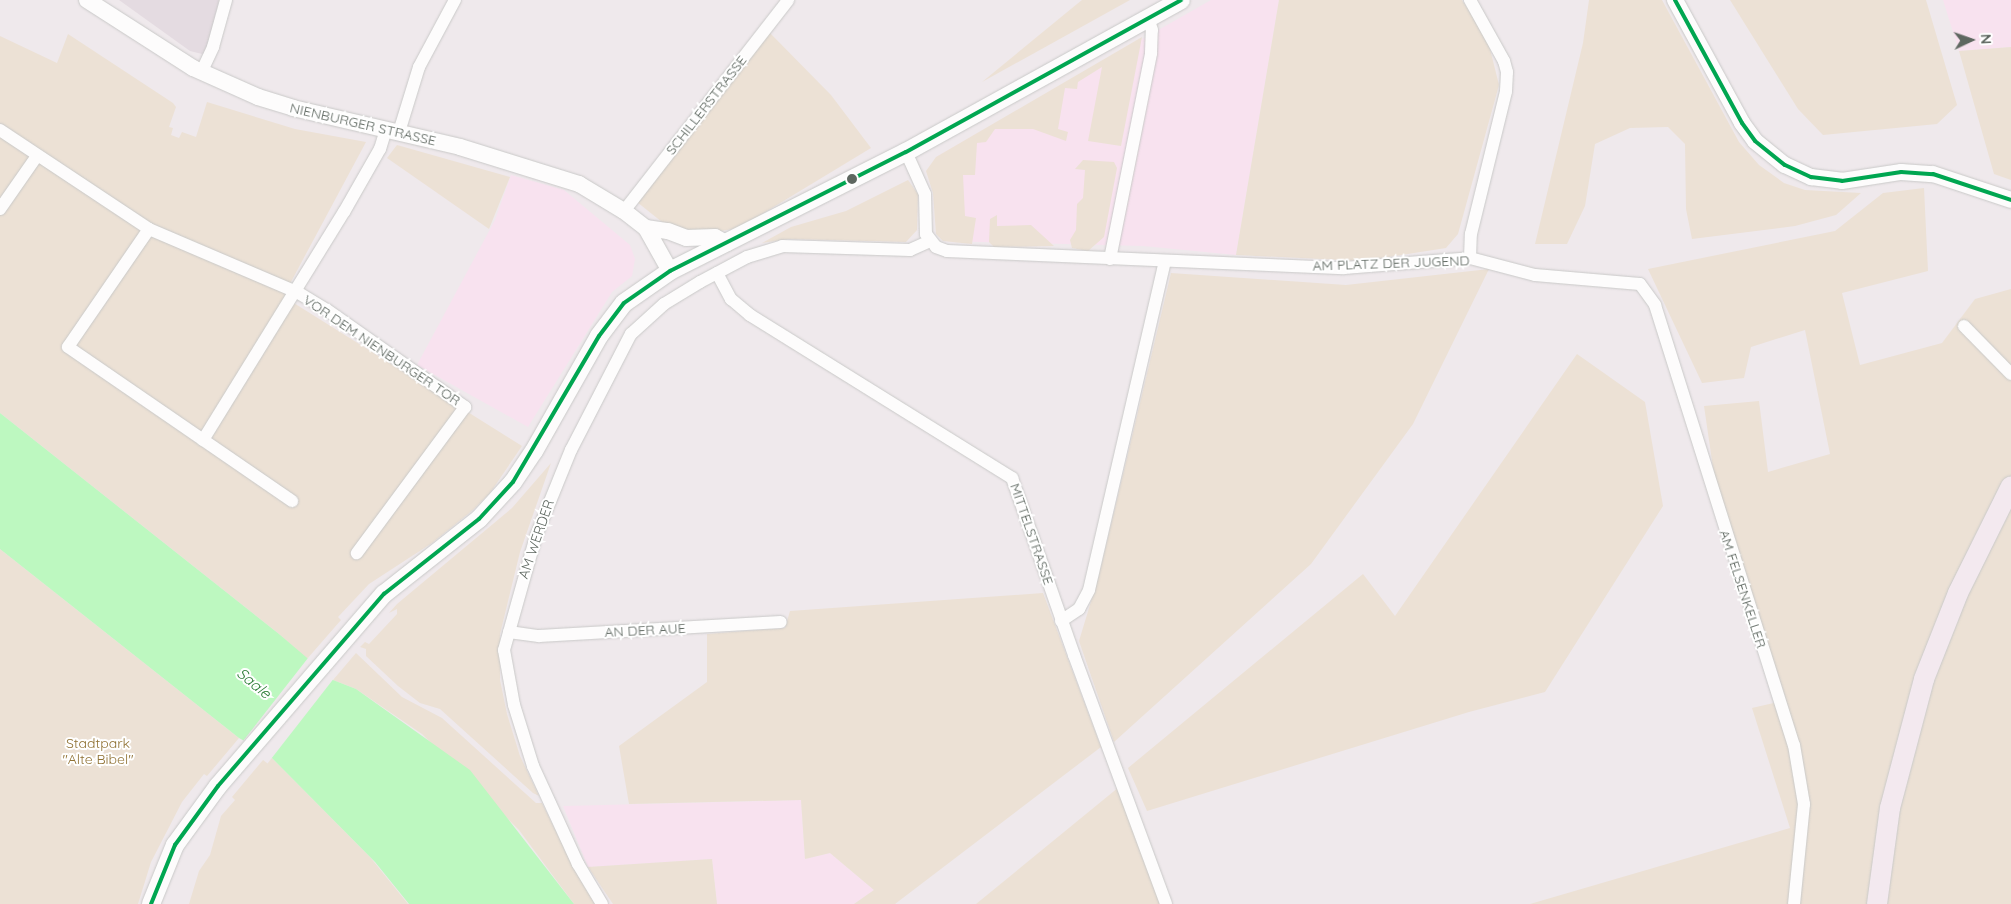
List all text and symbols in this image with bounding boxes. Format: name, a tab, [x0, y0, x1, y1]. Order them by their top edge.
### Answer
north arrow	[1946, 15, 1996, 65]
text: N	[1977, 34, 1995, 45]
street label: SCHILLERSTRASSE	[662, 52, 750, 158]
street label: NIENBURGER STRASSE	[288, 99, 438, 149]
unlabelled marker	[847, 174, 857, 184]
street label: AM PLATZ DER JUGEND	[1312, 252, 1470, 274]
street label: VOR DEM NIENBURGER TOR	[300, 291, 464, 409]
street label: MITTELSTRASSE	[1007, 481, 1057, 587]
street label: AM WERDER	[515, 497, 557, 581]
street label: AM FELSENKELLER	[1716, 528, 1770, 650]
street label: AN DER AUE	[604, 619, 686, 641]
water label: Saale	[233, 664, 275, 702]
park label: Stadtpark "Alte Bibel"	[62, 735, 134, 768]

